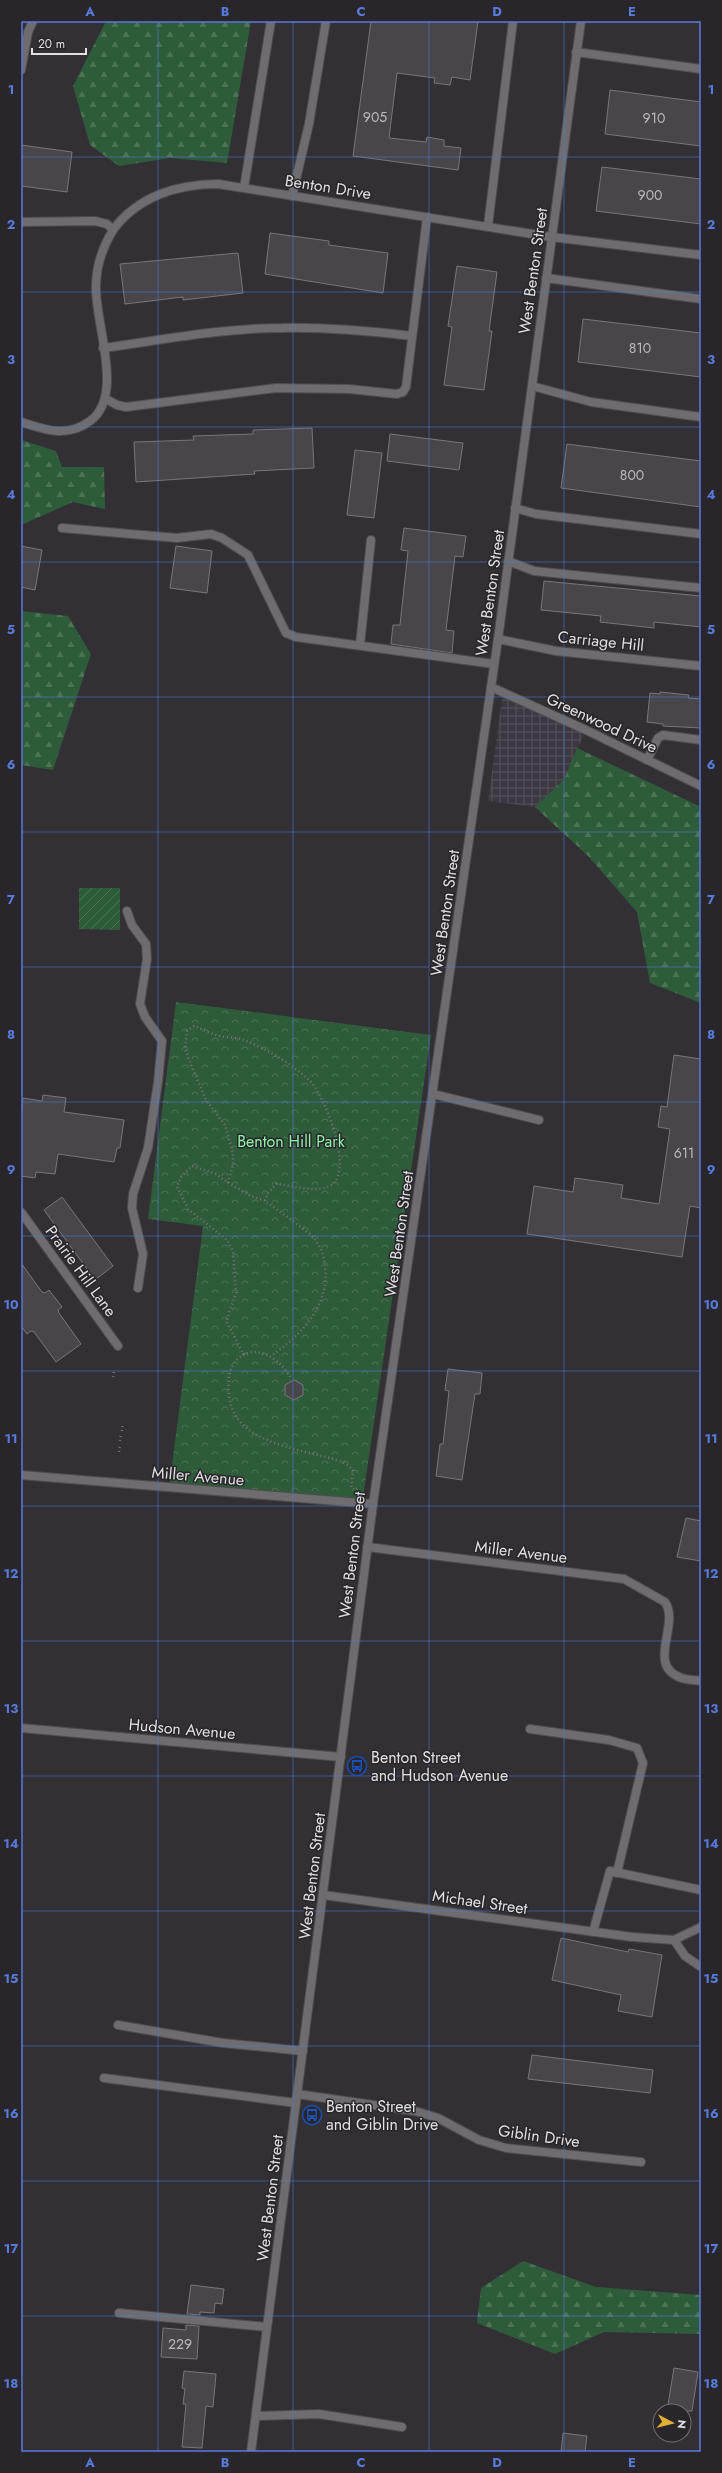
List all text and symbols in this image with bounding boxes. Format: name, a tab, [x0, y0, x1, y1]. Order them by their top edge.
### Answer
text: A	[84, 2, 95, 21]
text: B	[221, 2, 230, 21]
text: C	[356, 2, 366, 21]
text: D	[492, 2, 502, 21]
text: E	[628, 2, 636, 21]
scale bar	[32, 30, 86, 56]
text: 20 m	[38, 35, 65, 53]
text: 1	[8, 80, 14, 99]
text: 1	[708, 80, 714, 99]
house number: 905	[363, 107, 387, 127]
house number: 910	[643, 108, 665, 128]
street label: Benton Drive	[283, 169, 373, 205]
house number: 900	[638, 185, 662, 205]
street label: West Benton Street	[513, 206, 553, 336]
text: 2	[7, 215, 15, 234]
text: 2	[707, 215, 715, 234]
house number: 810	[629, 338, 651, 358]
text: 3	[7, 350, 15, 369]
text: 3	[707, 350, 715, 369]
house number: 800	[620, 465, 644, 485]
text: 4	[6, 485, 16, 504]
text: 4	[706, 485, 716, 504]
street label: West Benton Street	[470, 528, 510, 658]
text: 5	[7, 620, 15, 639]
text: 5	[707, 620, 715, 639]
street label: Carriage Hill	[557, 625, 645, 657]
street label: Greenwood Drive	[543, 687, 661, 759]
text: 6	[7, 755, 16, 774]
text: 6	[707, 755, 716, 774]
street label: West Benton Street	[425, 848, 465, 978]
text: 7	[7, 890, 15, 909]
text: 7	[707, 890, 715, 909]
text: 8	[7, 1025, 15, 1044]
text: 8	[707, 1025, 715, 1044]
park label: Benton Hill Park	[237, 1130, 346, 1153]
house number: 611	[674, 1143, 694, 1163]
text: 9	[7, 1160, 16, 1179]
text: 9	[707, 1160, 716, 1179]
street label: West Benton Street	[379, 1169, 419, 1299]
street label: Prairie Hill Lane	[40, 1221, 122, 1321]
text: 10	[3, 1295, 19, 1314]
text: 10	[703, 1295, 719, 1314]
text: 11	[4, 1429, 18, 1448]
text: 11	[704, 1429, 718, 1448]
street label: Miller Avenue	[151, 1460, 245, 1492]
street label: West Benton Street	[333, 1490, 371, 1620]
street label: Miller Avenue	[474, 1535, 568, 1569]
text: 12	[3, 1564, 19, 1583]
text: 12	[703, 1564, 719, 1583]
text: 13	[4, 1699, 18, 1718]
text: 13	[704, 1699, 718, 1718]
street label: Hudson Avenue	[128, 1713, 236, 1745]
place label: Benton Street and Hudson Avenue	[371, 1746, 508, 1787]
bus stop icon: Benton Street and Hudson Avenue	[346, 1755, 368, 1777]
street label: West Benton Street	[293, 1811, 331, 1941]
text: 14	[3, 1834, 19, 1853]
text: 14	[703, 1834, 719, 1853]
street label: Michael Street	[431, 1884, 529, 1920]
text: 15	[3, 1969, 19, 1988]
text: 15	[703, 1969, 719, 1988]
place label: Benton Street and Giblin Drive	[326, 2095, 438, 2136]
text: 16	[3, 2104, 19, 2123]
bus stop icon: Benton Street and Giblin Drive	[301, 2104, 323, 2126]
text: 16	[703, 2104, 719, 2123]
street label: Giblin Drive	[497, 2119, 581, 2153]
street label: West Benton Street	[251, 2133, 289, 2263]
text: 17	[4, 2239, 18, 2258]
text: 17	[704, 2239, 718, 2258]
house number: 229	[168, 2334, 192, 2354]
text: 18	[4, 2374, 18, 2393]
text: 18	[704, 2374, 718, 2393]
north arrow	[652, 2403, 692, 2443]
text: N	[673, 2419, 690, 2430]
text: A	[84, 2453, 95, 2472]
text: B	[221, 2453, 230, 2472]
text: C	[356, 2453, 366, 2472]
text: D	[492, 2453, 502, 2472]
text: E	[628, 2453, 636, 2472]

